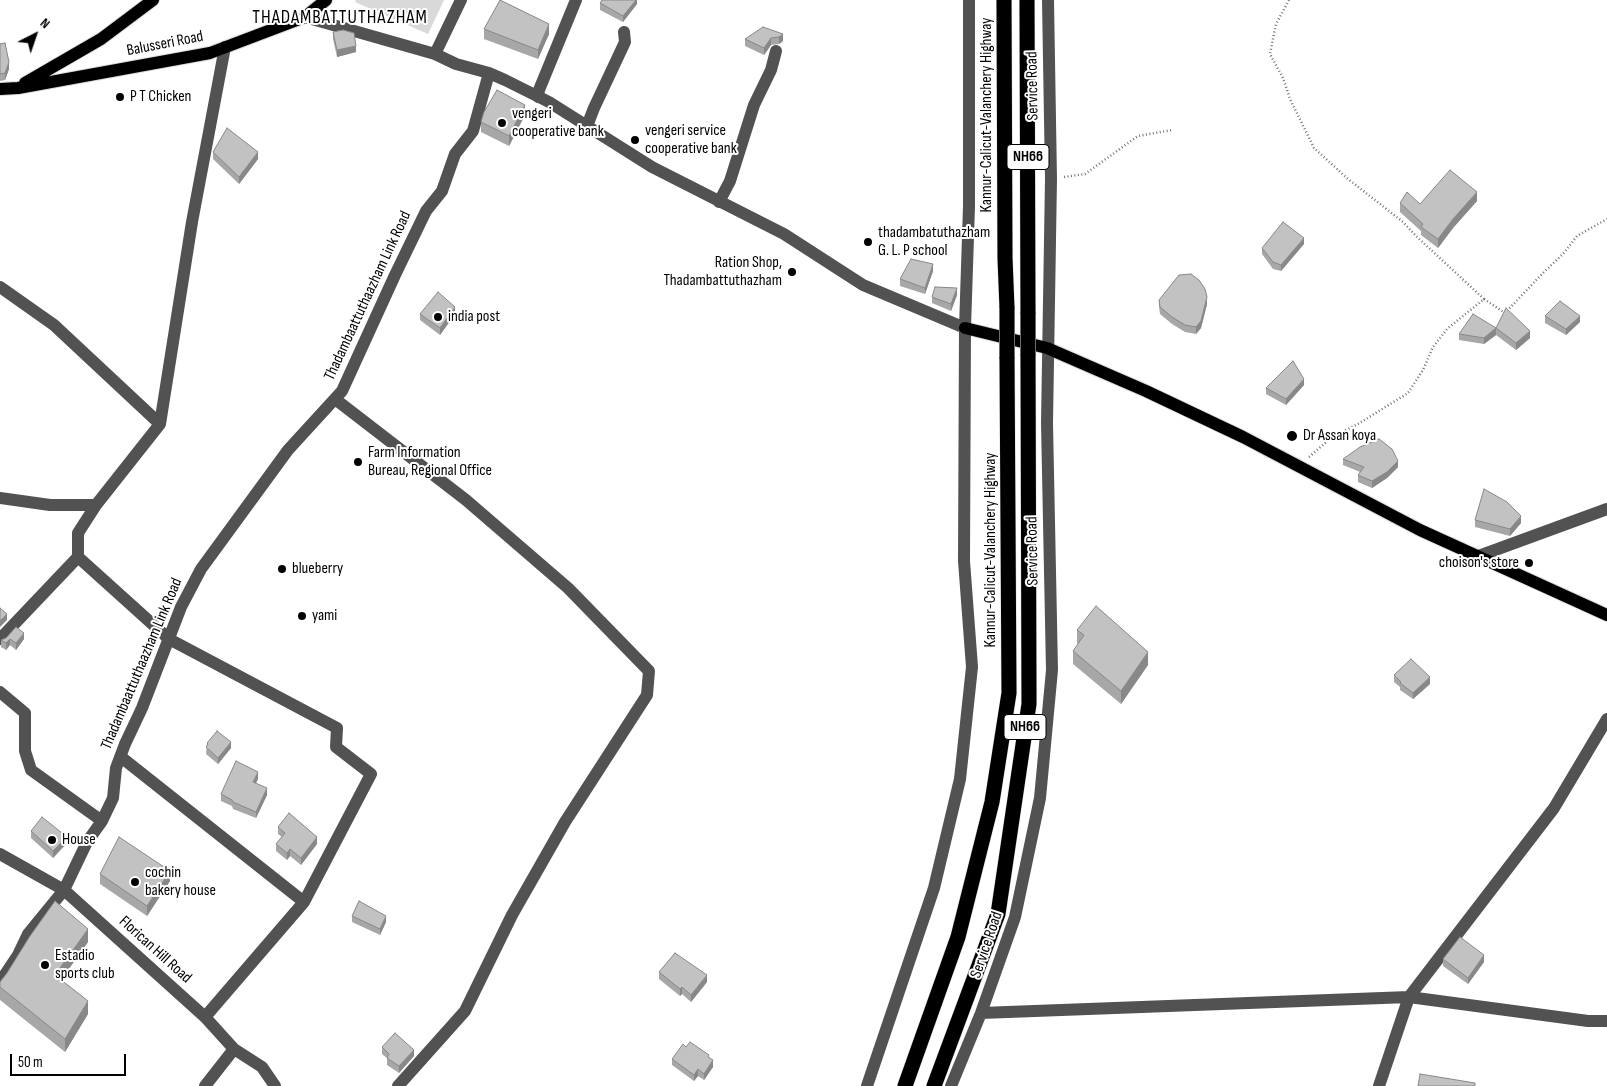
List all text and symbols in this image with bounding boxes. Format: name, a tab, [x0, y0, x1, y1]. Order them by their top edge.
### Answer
district label: THADAMBATTUTHAZHAM	[250, 7, 430, 29]
north arrow	[10, 10, 60, 60]
text: N	[37, 14, 54, 32]
street label: Kannur-Calicut-Valanchery Highway	[977, 18, 997, 212]
street label: Balusseri Road	[125, 27, 205, 61]
street label: Service Road	[1023, 51, 1043, 121]
place label: P T Chicken	[130, 87, 191, 107]
marker: P T Chicken	[114, 91, 126, 103]
place label: vengeri cooperative bank	[512, 104, 604, 142]
marker: vengeri cooperative bank	[496, 117, 508, 129]
place label: vengeri service cooperative bank	[645, 121, 737, 159]
marker: vengeri service cooperative bank	[629, 134, 641, 146]
road number: NH66	[1007, 144, 1049, 170]
street label: Thadambaattuthaazham Link Road	[320, 208, 416, 384]
place label: thadambatuthazham G. L. P school	[878, 223, 990, 261]
marker: thadambatuthazham G. L. P school	[862, 236, 874, 248]
place label: Ration Shop, Thadambattuthazham	[663, 253, 782, 291]
marker: Ration Shop, Thadambattuthazham	[786, 266, 798, 278]
place label: india post	[448, 307, 500, 327]
marker: india post	[432, 311, 444, 323]
place label: Dr Assan koya	[1303, 426, 1376, 446]
marker: Dr Assan koya	[1285, 429, 1299, 443]
place label: Farm Information Bureau, Regional Office	[368, 443, 492, 481]
street label: Kannur-Calicut-Valanchery Highway	[981, 453, 1001, 647]
marker: Farm Information Bureau, Regional Office	[352, 456, 364, 468]
street label: Service Road	[1023, 516, 1043, 586]
place label: choison's store	[1439, 553, 1519, 573]
marker: choison's store	[1523, 557, 1535, 569]
place label: blueberry	[292, 559, 343, 579]
marker: blueberry	[276, 563, 288, 575]
street label: Thadambaattuthaazham Link Road	[97, 575, 187, 753]
place label: yami	[312, 606, 337, 626]
marker: yami	[296, 610, 308, 622]
road number: NH66	[1004, 714, 1046, 740]
place label: House	[62, 830, 96, 850]
marker: House	[46, 834, 58, 846]
place label: cochin bakery house	[145, 863, 216, 901]
marker: cochin bakery house	[129, 876, 141, 888]
street label: Service Road	[967, 909, 1007, 981]
street label: Florican Hill Road	[115, 912, 195, 988]
place label: Estadio sports club	[55, 946, 115, 984]
marker: Estadio sports club	[39, 959, 51, 971]
scale bar	[12, 1044, 129, 1076]
text: 50 m	[18, 1053, 43, 1072]

